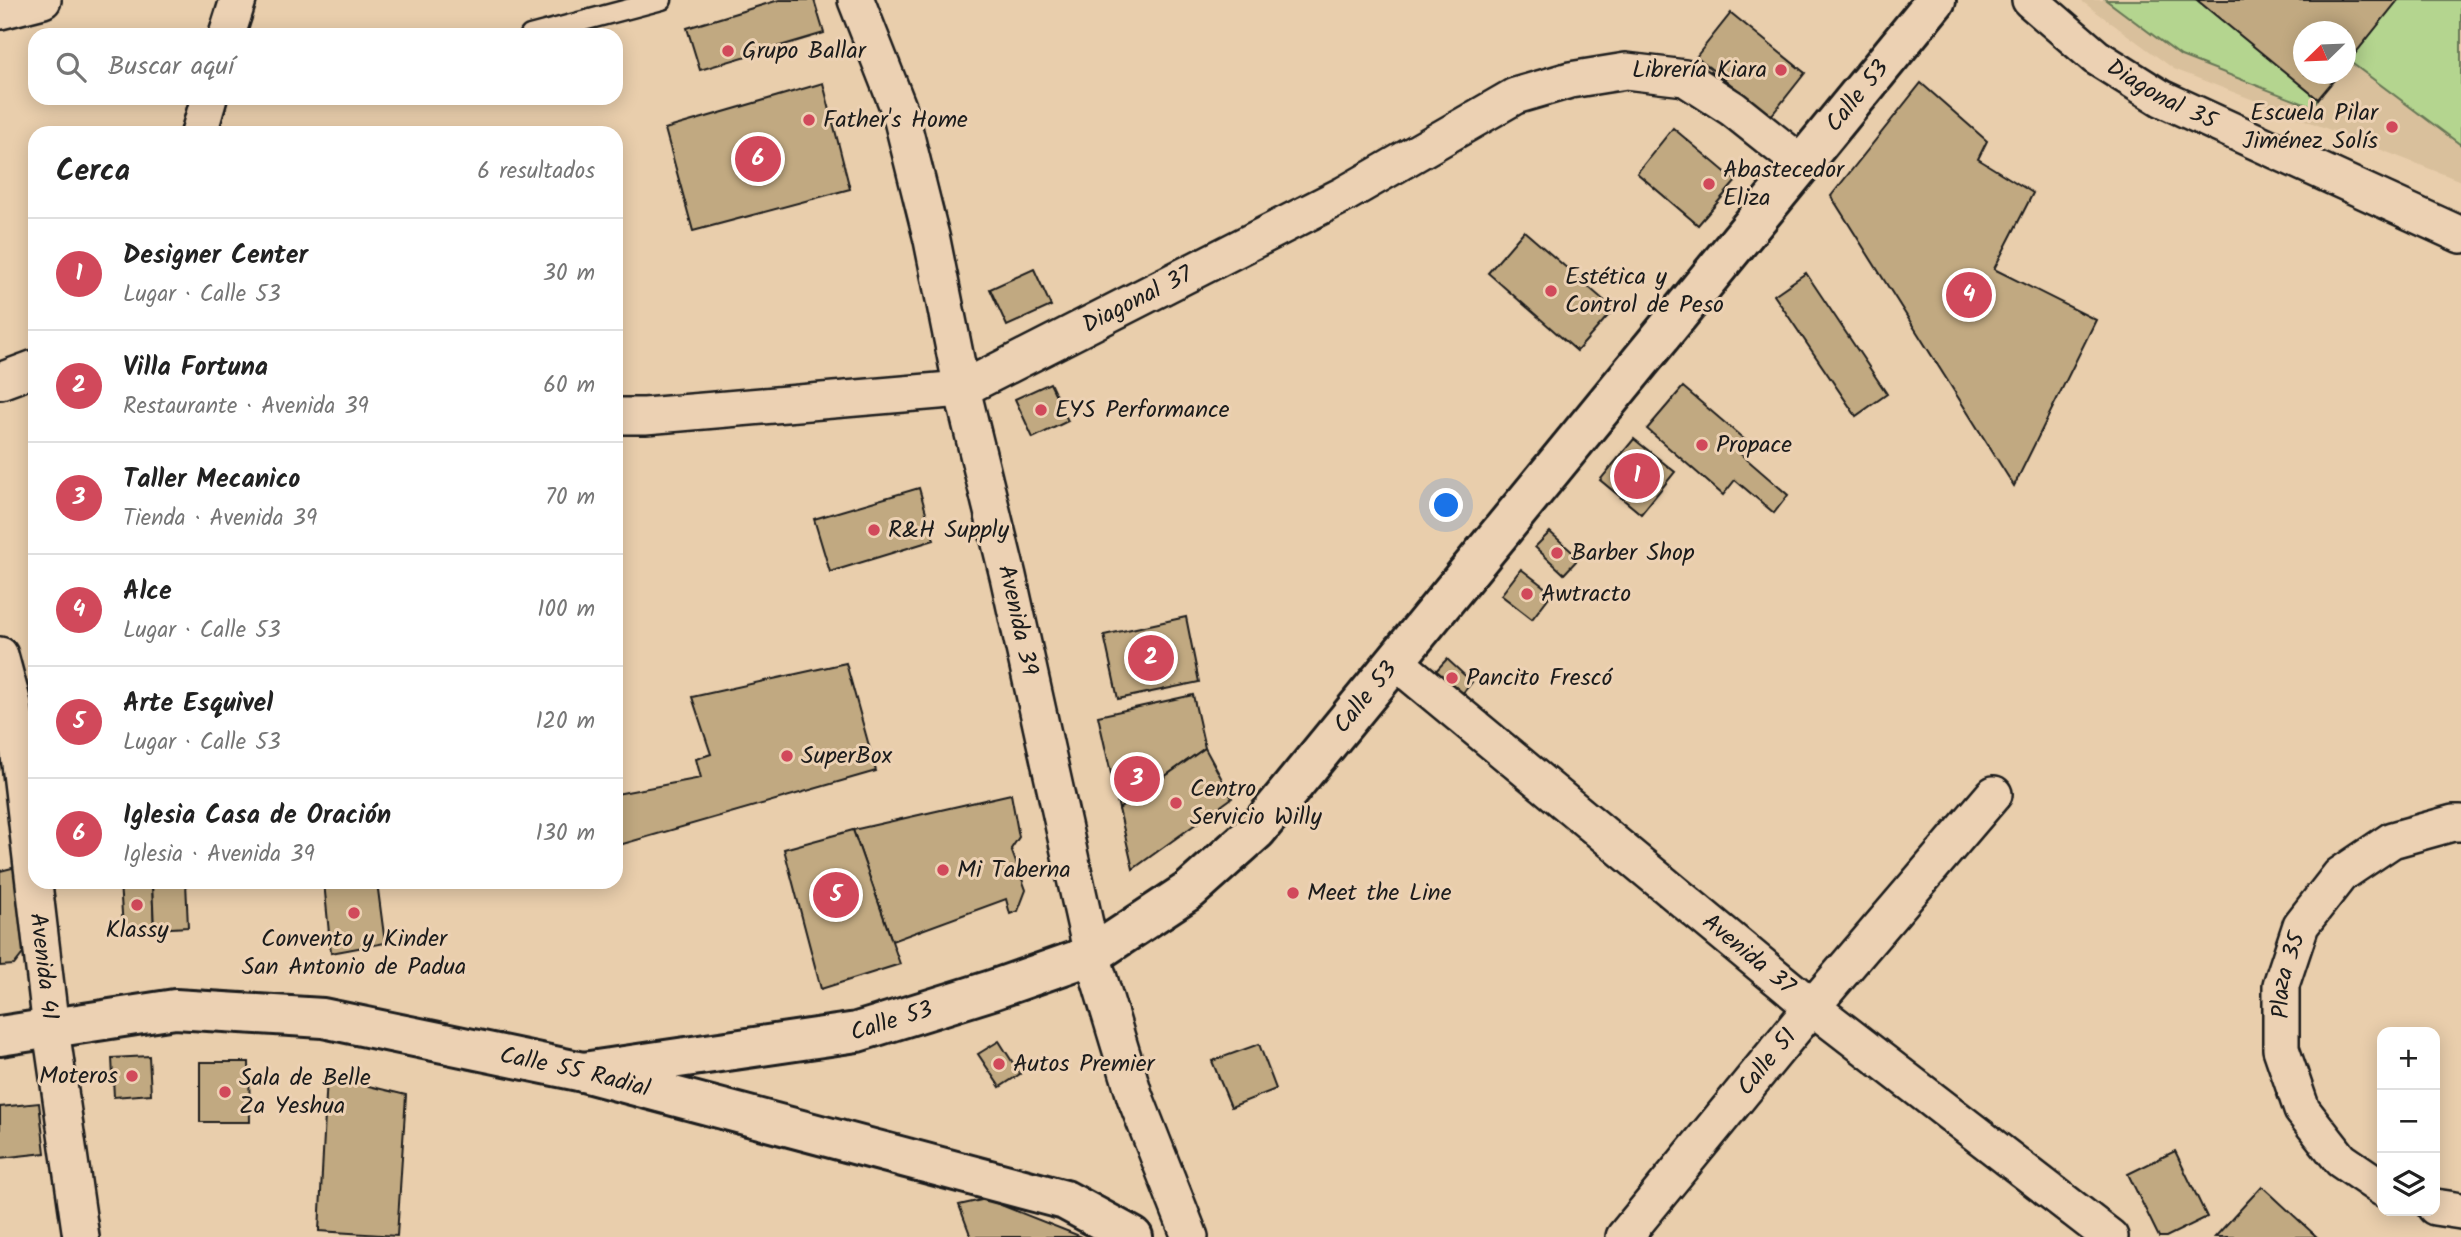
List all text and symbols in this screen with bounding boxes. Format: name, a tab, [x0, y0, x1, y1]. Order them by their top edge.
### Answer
north arrow	[2293, 21, 2356, 84]
search box	[28, 28, 623, 105]
place label: Grupo Ballar	[742, 32, 868, 71]
marker: Grupo Ballar	[720, 43, 736, 59]
text: Buscar aquí	[108, 46, 234, 88]
icon: search	[52, 48, 90, 86]
street label: Diagonal 35	[2099, 49, 2225, 141]
place label: Librería Kiara	[1632, 51, 1767, 90]
street label: Calle 53	[1816, 51, 1899, 141]
marker: Librería Kiara	[1773, 62, 1789, 78]
place label: Escuela Pilar Jiménez Solís	[2242, 94, 2380, 161]
place label: Father's Home	[823, 101, 968, 140]
marker: Father's Home	[801, 112, 817, 128]
marker: Escuela Pilar Jiménez Solís	[2384, 119, 2400, 135]
pin: 6	[735, 133, 781, 185]
text: Cerca	[56, 148, 130, 196]
place label: Abastecedor Eliza	[1723, 151, 1846, 218]
text: 6 resultados	[477, 154, 595, 190]
marker: Abastecedor Eliza	[1701, 176, 1717, 192]
text: Designer Center	[123, 235, 308, 277]
street label: Diagonal 37	[1075, 255, 1200, 344]
text: 1	[76, 256, 82, 292]
text: 30 m	[543, 256, 595, 292]
place label: Estética y Control de Peso	[1565, 258, 1724, 325]
pin: 4	[1946, 269, 1992, 321]
text: Lugar · Calle 53	[123, 277, 281, 313]
marker: Estética y Control de Peso	[1543, 283, 1559, 299]
text: Villa Fortuna	[123, 347, 268, 389]
text: 2	[72, 368, 86, 404]
text: 60 m	[543, 368, 595, 404]
text: Restaurante · Avenida 39	[123, 389, 369, 425]
place label: EYS Performance	[1055, 391, 1230, 430]
marker: EYS Performance	[1033, 402, 1049, 418]
place label: Propace	[1716, 426, 1792, 465]
marker: Propace	[1694, 437, 1710, 453]
pin: 1	[1614, 450, 1660, 502]
text: Taller Mecanico	[123, 459, 300, 501]
text: 3	[73, 480, 85, 516]
text: 70 m	[545, 480, 595, 516]
your location	[1429, 488, 1463, 522]
text: Tienda · Avenida 39	[123, 501, 317, 537]
place label: R&H Supply	[888, 511, 1010, 550]
marker: R&H Supply	[866, 522, 882, 538]
place label: Barber Shop	[1571, 534, 1695, 573]
marker: Barber Shop	[1549, 545, 1565, 561]
street label: Avenida 39	[986, 561, 1049, 679]
text: Alce	[123, 571, 172, 613]
place label: Awtracto	[1541, 575, 1631, 614]
marker: Awtracto	[1519, 586, 1535, 602]
text: 4	[73, 592, 85, 628]
text: 100 m	[537, 592, 595, 628]
text: Lugar · Calle 53	[123, 613, 281, 649]
pin: 2	[1128, 632, 1174, 684]
street label: Calle 53	[1324, 652, 1407, 743]
place label: Pancito Frescó	[1466, 659, 1613, 698]
marker: Pancito Frescó	[1444, 670, 1460, 686]
text: Arte Esquivel	[123, 683, 273, 725]
text: 5	[73, 704, 85, 740]
text: 120 m	[535, 704, 595, 740]
text: Lugar · Calle 53	[123, 725, 281, 761]
place label: SuperBox	[801, 737, 893, 776]
marker: SuperBox	[779, 748, 795, 764]
pin: 3	[1114, 753, 1160, 805]
place label: Centro Servicio Willy	[1190, 770, 1322, 837]
text: Iglesia Casa de Oración	[123, 795, 391, 837]
marker: Centro Servicio Willy	[1168, 795, 1184, 811]
text: 6	[73, 816, 85, 852]
text: 130 m	[536, 816, 595, 852]
text: Iglesia · Avenida 39	[123, 837, 315, 873]
place label: Mi Taberna	[957, 851, 1071, 890]
marker: Mi Taberna	[935, 862, 951, 878]
pin: 5	[813, 869, 859, 921]
place label: Meet the Line	[1307, 874, 1452, 913]
marker: Meet the Line	[1285, 885, 1301, 901]
marker: Klassy	[129, 897, 145, 913]
street label: Avenida 37	[1693, 904, 1805, 1006]
marker: Convento y Kinder San Antonio de Padua	[346, 905, 362, 921]
street label: Avenida 41	[18, 911, 69, 1022]
place label: Klassy	[105, 911, 169, 950]
place label: Convento y Kinder San Antonio de Padua	[242, 920, 466, 987]
street label: Plaza 35	[2261, 925, 2317, 1019]
street label: Calle 53	[845, 990, 938, 1052]
street label: Calle 51	[1727, 1019, 1807, 1105]
map controls	[2377, 1027, 2440, 1216]
button: +	[2377, 1027, 2440, 1090]
street label: Calle 55 Radial	[496, 1036, 655, 1109]
place label: Autos Premier	[1013, 1045, 1157, 1084]
marker: Autos Premier	[991, 1056, 1007, 1072]
place label: Moteros	[39, 1057, 118, 1096]
place label: Sala de Belle Za Yeshua	[239, 1059, 371, 1126]
marker: Moteros	[124, 1068, 140, 1084]
marker: Sala de Belle Za Yeshua	[217, 1084, 233, 1100]
button: −	[2377, 1090, 2440, 1153]
button: layers	[2377, 1153, 2440, 1216]

